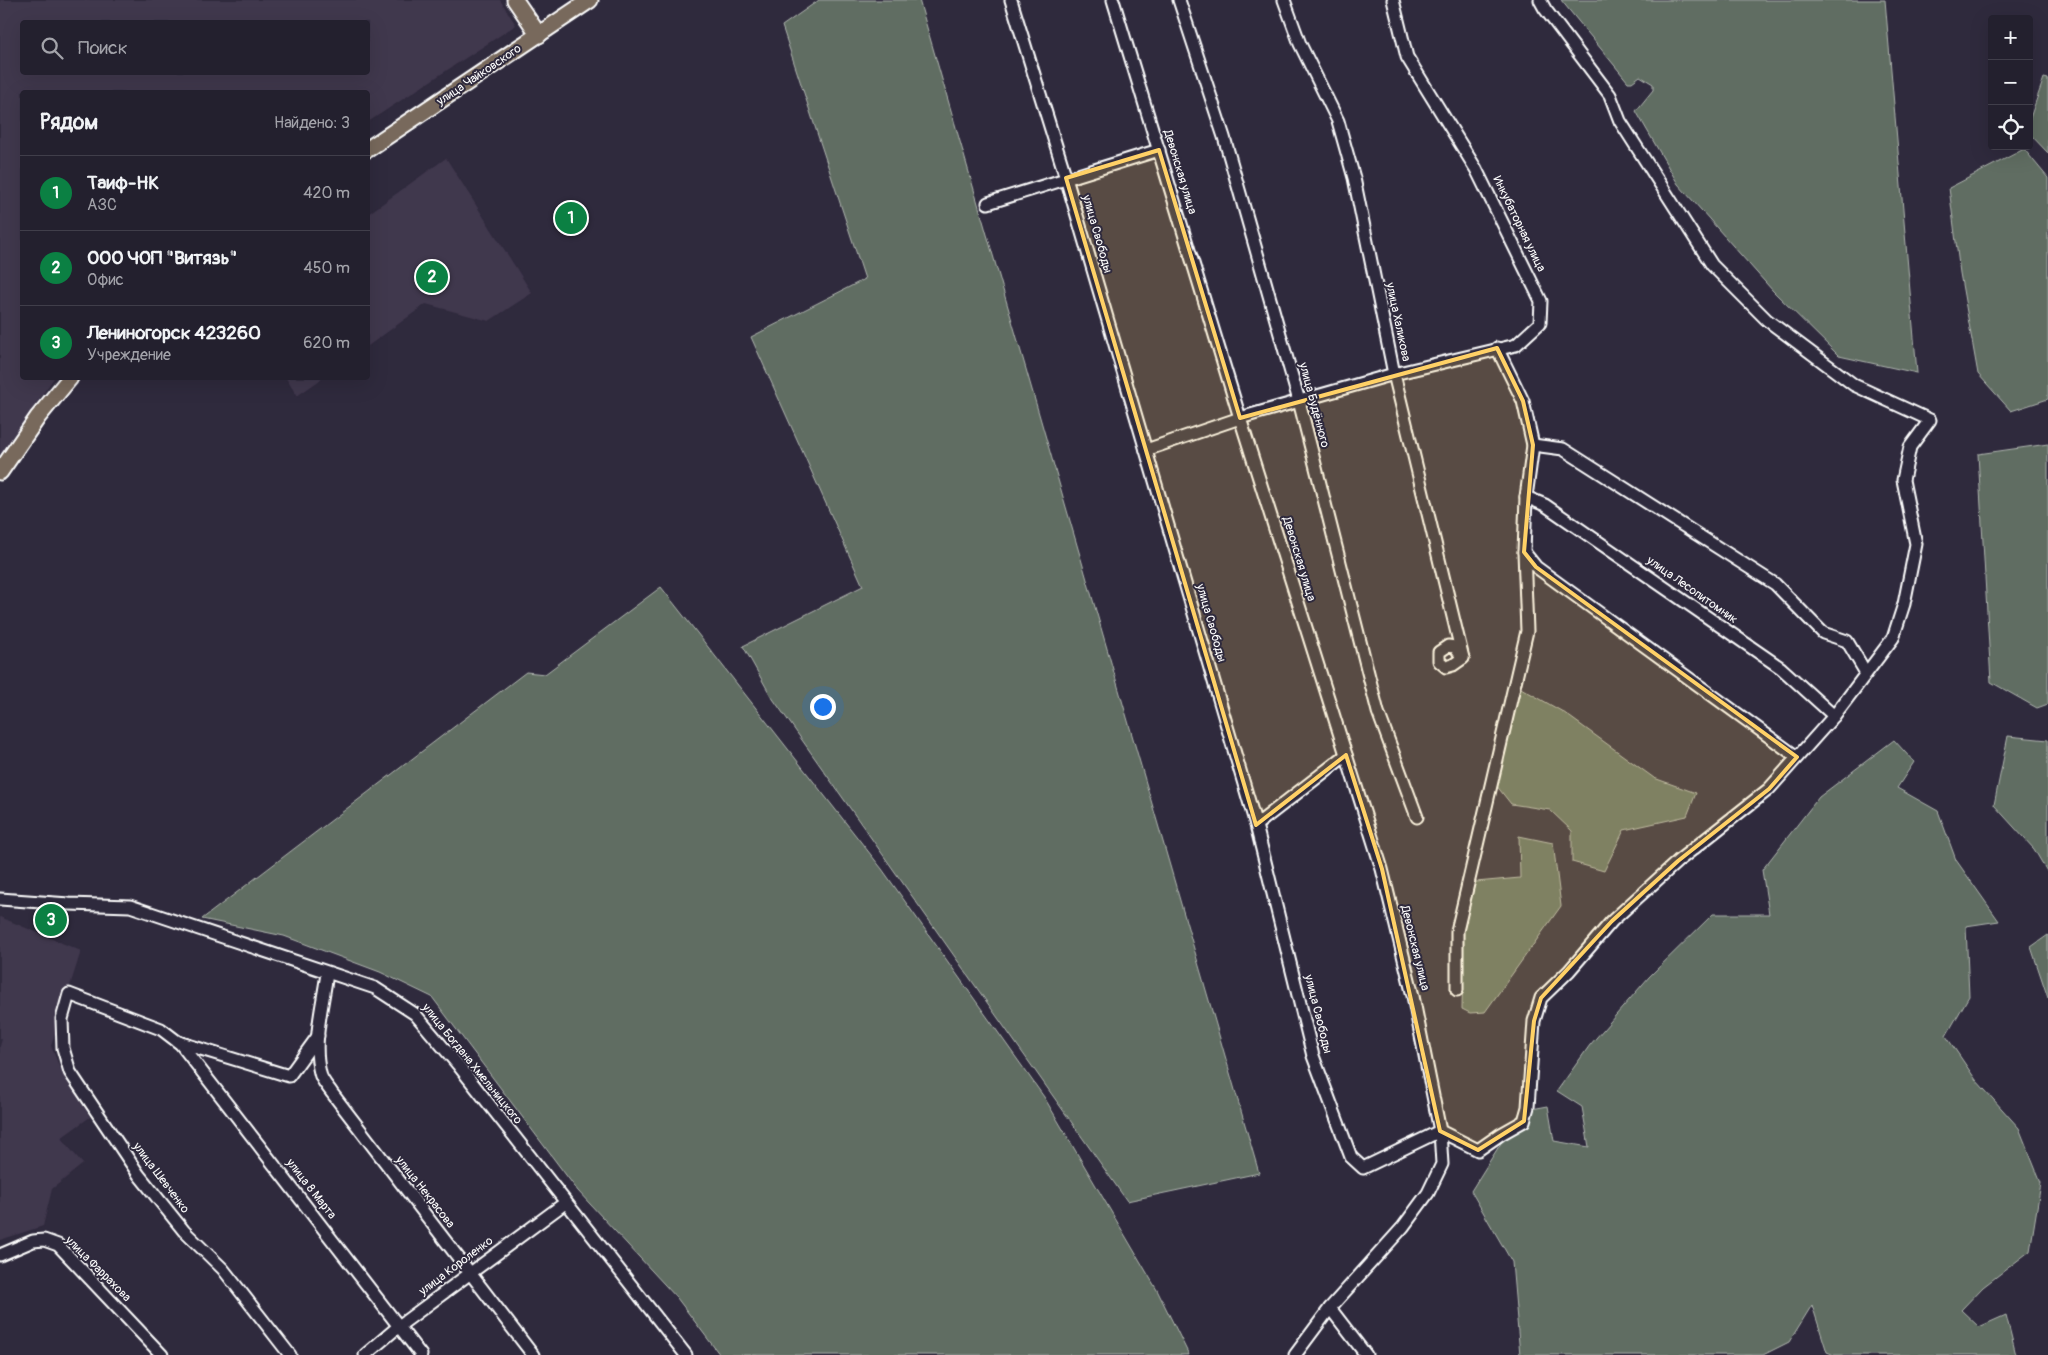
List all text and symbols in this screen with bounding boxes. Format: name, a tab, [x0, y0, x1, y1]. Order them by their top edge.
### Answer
map controls	[1988, 15, 2033, 150]
button: +	[1988, 15, 2033, 60]
search box	[20, 20, 370, 75]
icon: search	[38, 34, 66, 62]
text: Поиск	[78, 36, 128, 60]
street label: улица Чайковского	[433, 41, 525, 109]
button: −	[1988, 60, 2033, 105]
button: locate	[1988, 105, 2033, 150]
text: Рядом	[40, 109, 98, 136]
text: Найдено: 3	[274, 113, 350, 133]
street label: Девонская улица	[1160, 127, 1200, 216]
text: Таиф-НК	[87, 171, 159, 195]
street label: Инкубаторная улица	[1489, 174, 1549, 275]
text: 1	[53, 183, 59, 203]
text: 420 m	[303, 183, 350, 203]
street label: улица Свободы	[1078, 192, 1115, 275]
text: АЗС	[87, 195, 117, 215]
pin: 1	[555, 199, 587, 237]
text: ООО ЧОП "Витязь"	[87, 246, 237, 270]
text: 2	[52, 258, 60, 278]
text: 450 m	[303, 258, 350, 278]
pin: 2	[416, 258, 448, 296]
text: Офис	[87, 270, 124, 290]
street label: улица Халикова	[1382, 280, 1414, 363]
text: Лениногорск 423260	[87, 321, 261, 345]
text: 3	[52, 333, 60, 353]
text: 620 m	[303, 333, 350, 353]
text: Учреждение	[87, 345, 171, 365]
street label: улица Будённого	[1295, 360, 1333, 450]
street label: Девонская улица	[1279, 514, 1319, 603]
street label: улица Лесопитомник	[1643, 552, 1740, 627]
street label: улица Свободы	[1192, 581, 1229, 664]
your location	[810, 694, 836, 720]
pin: 3	[35, 901, 67, 939]
street label: Девонская улица	[1397, 903, 1433, 993]
street label: улица Свободы	[1301, 972, 1335, 1055]
street label: улица Богдана Хмельницкого	[418, 1000, 526, 1128]
street label: улица Шевченко	[129, 1139, 193, 1217]
street label: улица Некрасова	[392, 1152, 458, 1231]
street label: улица 8 Марта	[282, 1155, 340, 1223]
street label: улица Фаррахова	[61, 1232, 134, 1305]
street label: улица Короленко	[415, 1233, 496, 1299]

